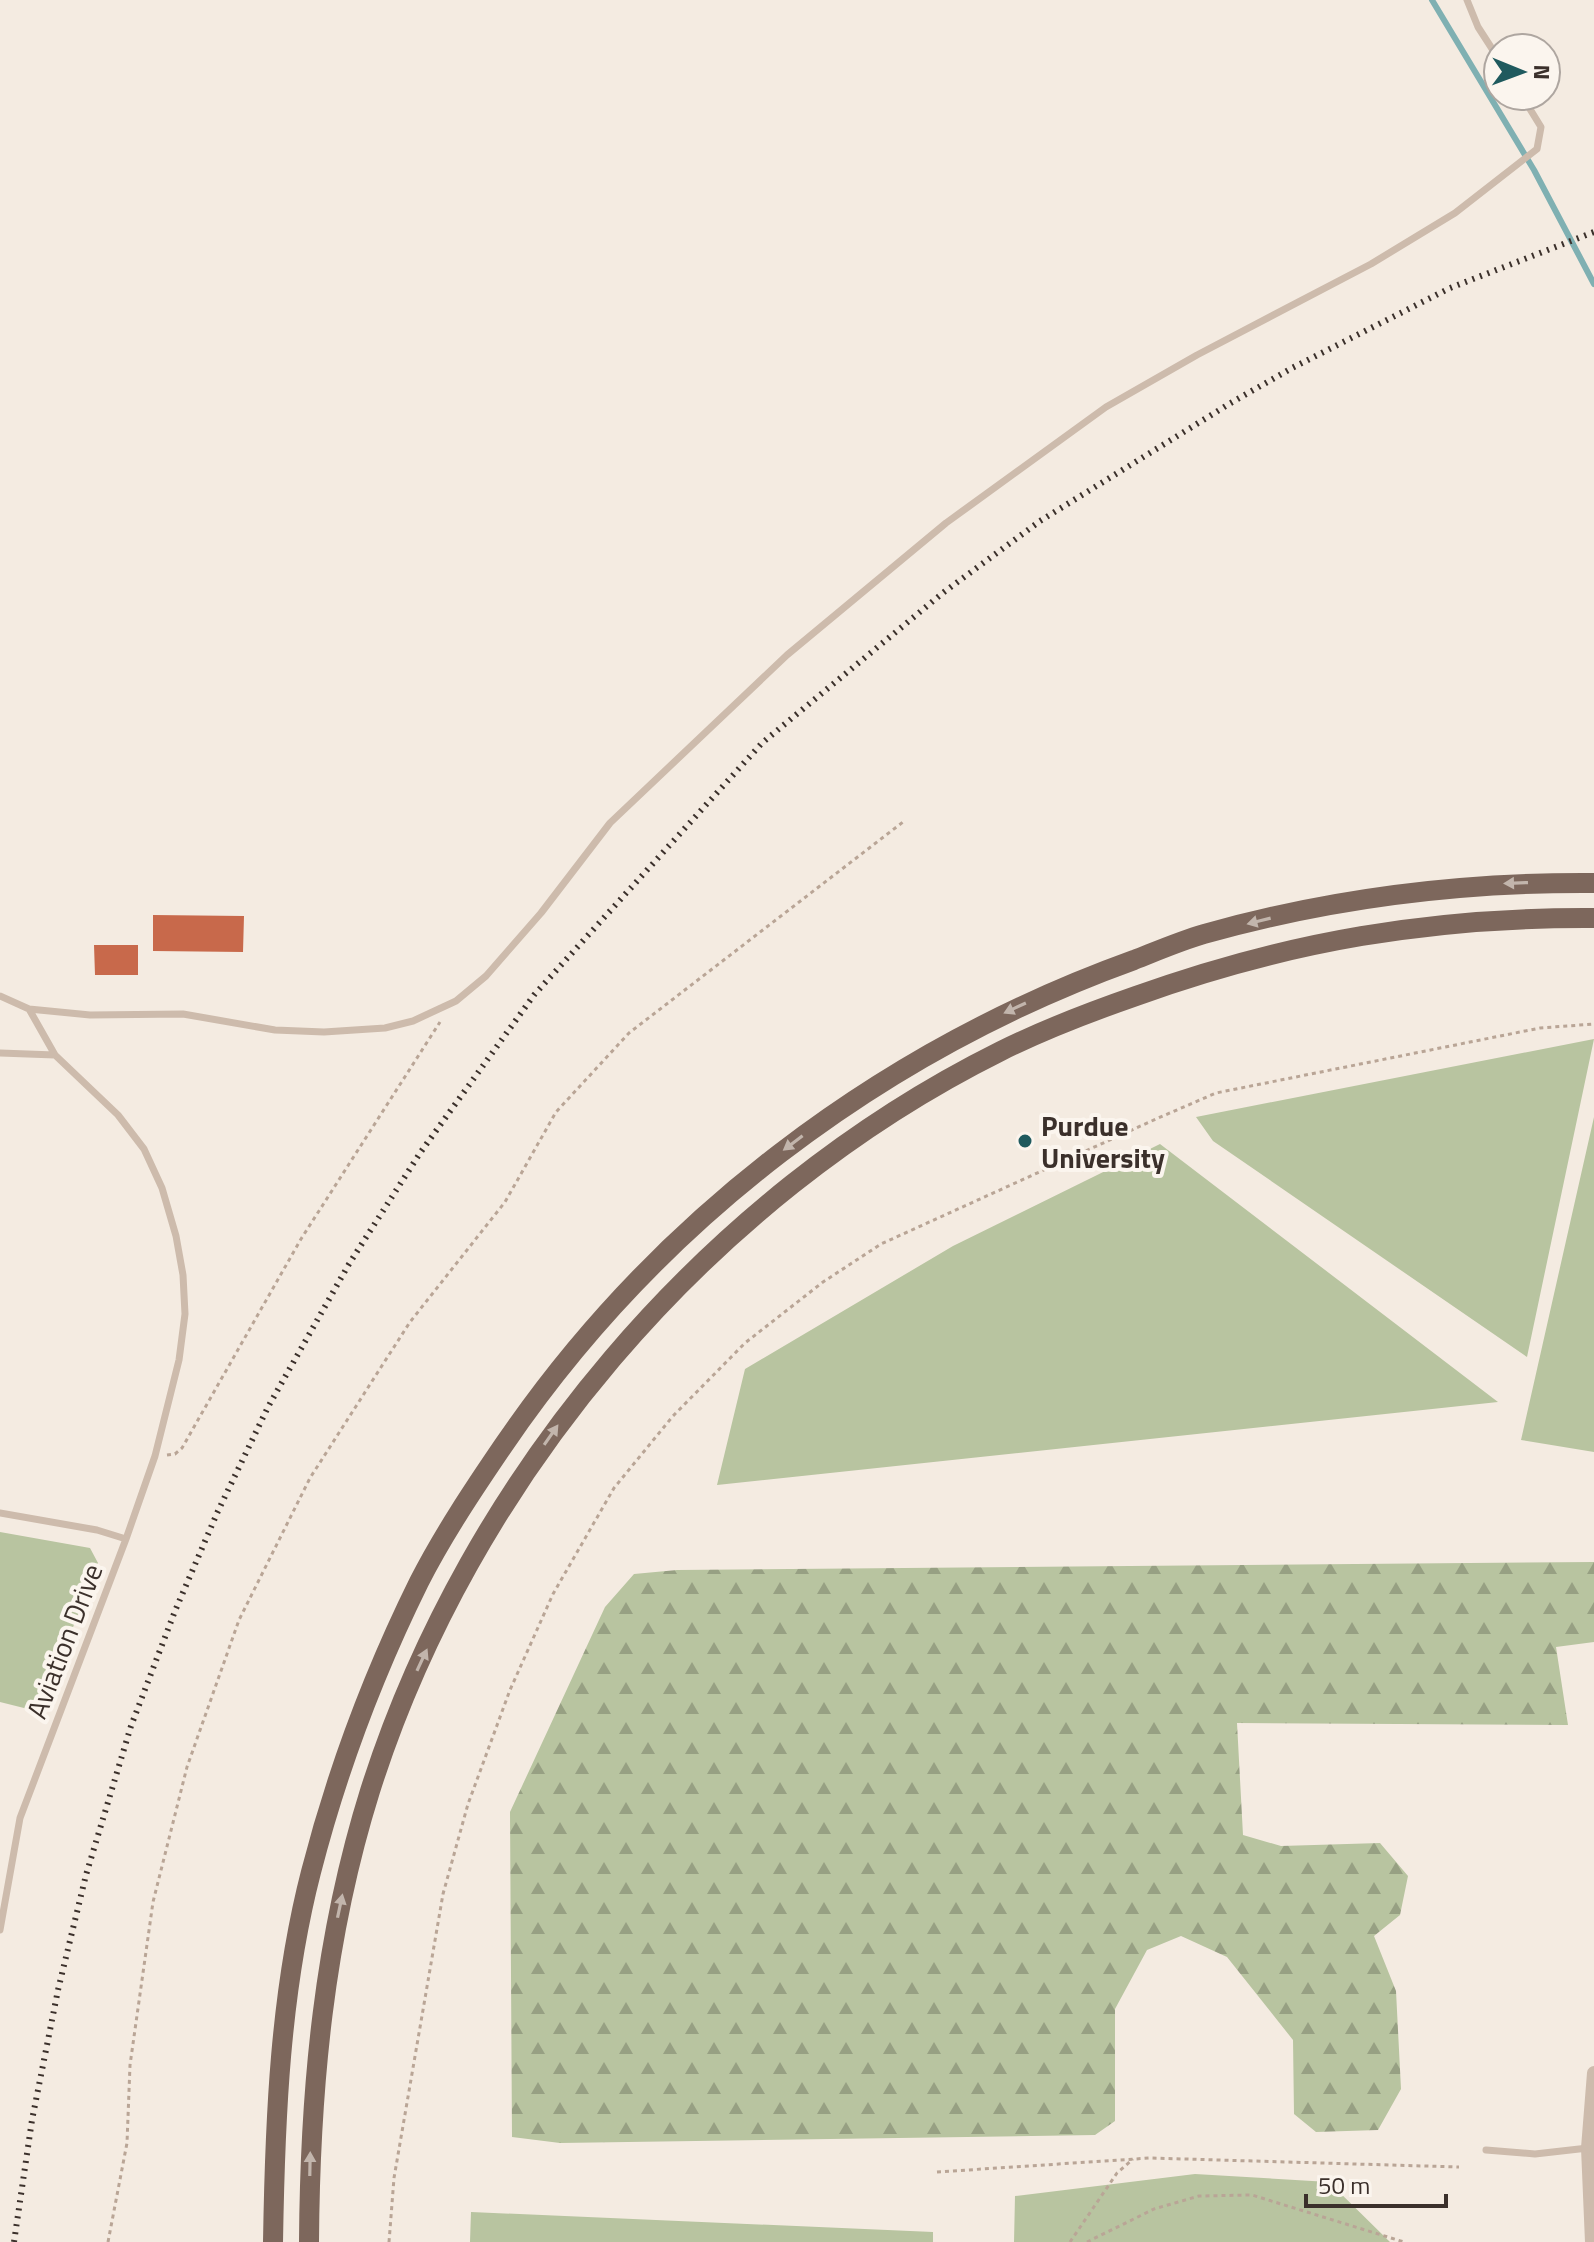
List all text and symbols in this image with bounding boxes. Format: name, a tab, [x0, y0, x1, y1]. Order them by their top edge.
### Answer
north arrow	[1482, 32, 1562, 112]
text: N	[1525, 64, 1559, 80]
one-way arrow	[1503, 877, 1528, 890]
one-way arrow	[1247, 915, 1272, 928]
one-way arrow	[1003, 1001, 1027, 1015]
place label: Purdue University	[1041, 1104, 1165, 1179]
marker: Purdue University	[1016, 1132, 1034, 1150]
one-way arrow	[783, 1134, 803, 1150]
one-way arrow	[543, 1425, 558, 1446]
street label: Aviation Drive	[15, 1557, 113, 1725]
one-way arrow	[415, 1649, 429, 1672]
one-way arrow	[334, 1893, 346, 1918]
one-way arrow	[303, 2151, 316, 2176]
scale bar	[1306, 2158, 1446, 2208]
text: 50 m	[1318, 2167, 1370, 2203]

